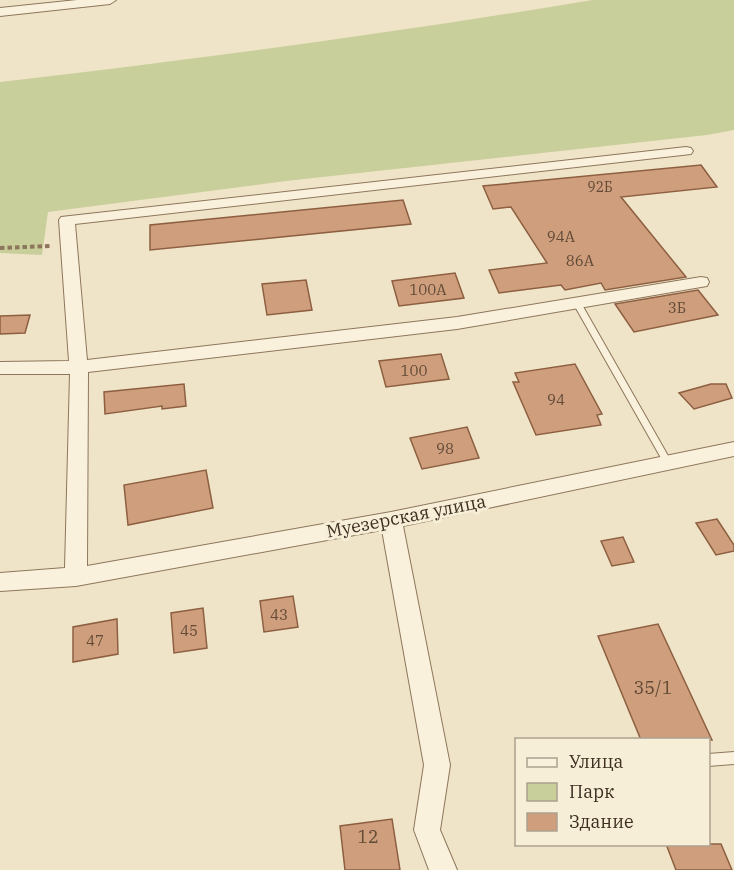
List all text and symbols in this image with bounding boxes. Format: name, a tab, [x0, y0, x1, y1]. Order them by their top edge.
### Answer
house number: 92Б	[587, 178, 613, 196]
house number: 94А	[547, 227, 576, 246]
house number: 86А	[566, 251, 595, 270]
house number: 100А	[409, 280, 447, 299]
house number: 3Б	[668, 298, 686, 317]
house number: 100	[400, 361, 428, 380]
house number: 94	[547, 390, 565, 409]
house number: 98	[436, 439, 454, 458]
street label: Муезерская улица	[324, 489, 488, 543]
house number: 43	[270, 605, 288, 624]
house number: 45	[180, 621, 198, 640]
house number: 47	[86, 631, 104, 650]
house number: 35/1	[634, 676, 673, 699]
legend	[515, 738, 710, 846]
text: Улица	[569, 750, 624, 773]
text: Парк	[569, 780, 615, 803]
text: Здание	[569, 810, 634, 833]
house number: 12	[357, 825, 379, 848]

